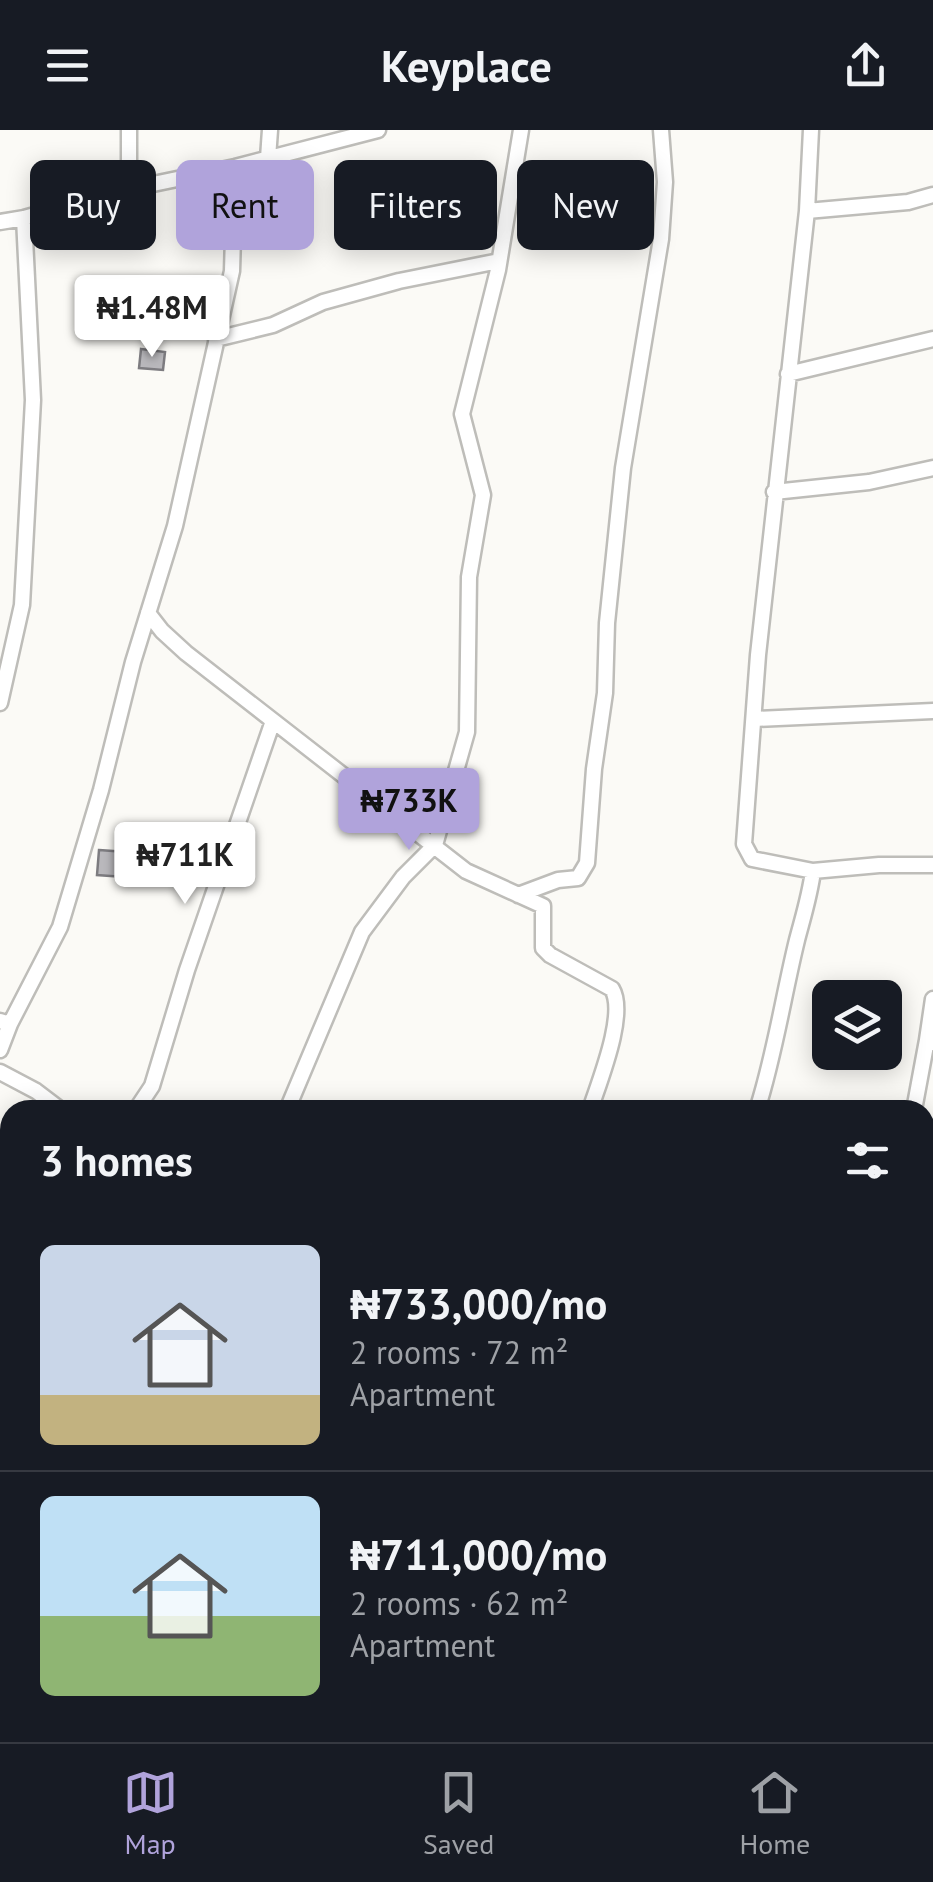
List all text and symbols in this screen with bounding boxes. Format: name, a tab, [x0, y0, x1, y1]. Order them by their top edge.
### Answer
text: Keyplace	[381, 36, 552, 94]
icon: menu	[40, 38, 95, 93]
icon: share	[838, 38, 893, 93]
chip: Buy	[30, 160, 156, 250]
chip: Rent	[176, 160, 314, 250]
chip: Filters	[334, 160, 497, 250]
chip: New	[517, 160, 654, 250]
pin: ₦1.48M	[71, 275, 233, 360]
text: ₦1.48M	[96, 286, 208, 328]
pin: ₦733K	[339, 768, 479, 853]
text: ₦733K	[360, 779, 458, 821]
pin: ₦711K	[115, 822, 255, 907]
text: ₦711K	[136, 833, 234, 875]
map controls	[812, 980, 902, 1070]
button: layers	[812, 980, 902, 1070]
text: 3 homes	[40, 1133, 193, 1188]
icon: filters	[840, 1133, 895, 1188]
text: ₦733,000/mo	[350, 1276, 607, 1331]
icon: home	[120, 1285, 240, 1405]
text: 2 rooms · 72 m²	[350, 1331, 568, 1373]
text: Apartment	[350, 1373, 495, 1415]
text: ₦711,000/mo	[350, 1527, 607, 1582]
icon: home	[120, 1536, 240, 1656]
text: 2 rooms · 62 m²	[350, 1582, 568, 1624]
text: Apartment	[350, 1624, 495, 1666]
tab: Map	[123, 1765, 178, 1862]
tab: Saved	[423, 1765, 494, 1862]
tab: Home	[740, 1765, 810, 1862]

